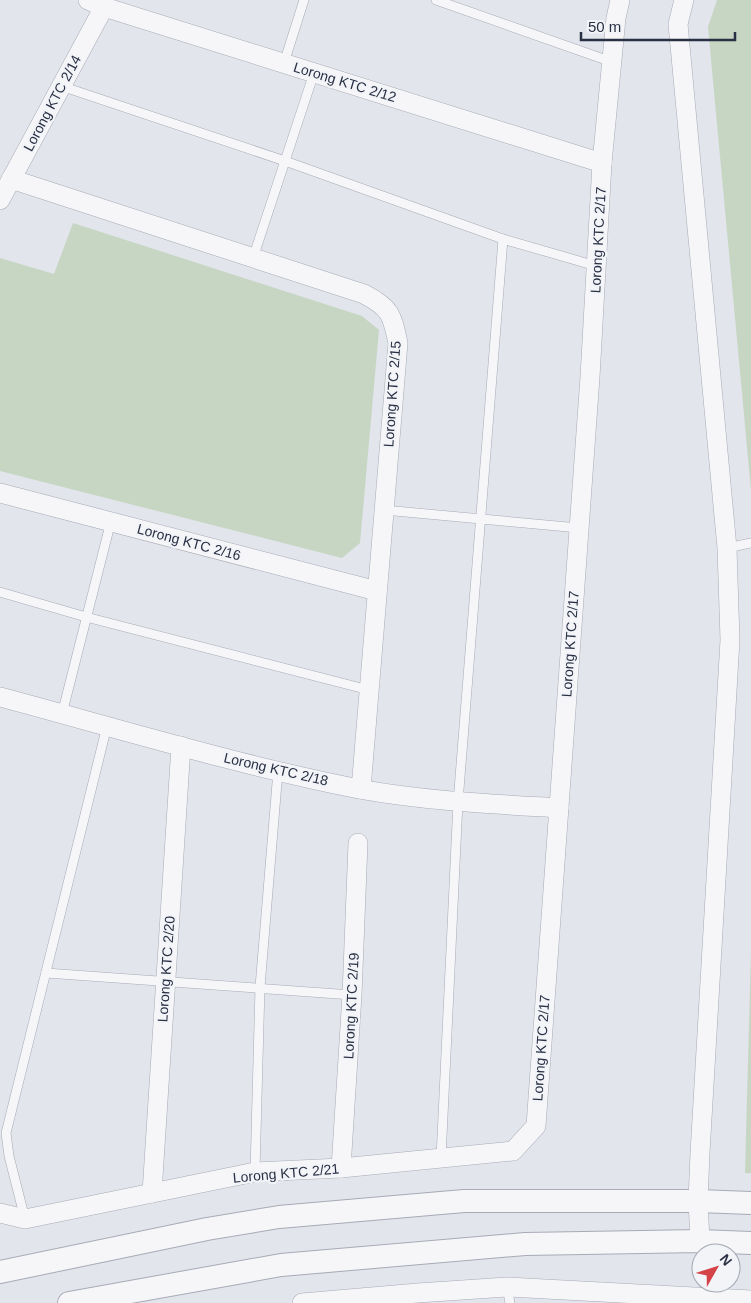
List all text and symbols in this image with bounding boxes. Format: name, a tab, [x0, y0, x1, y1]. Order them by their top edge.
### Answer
scale bar	[581, 10, 735, 42]
text: 50 m	[588, 18, 621, 35]
street label: Lorong KTC 2/14	[20, 52, 84, 154]
street label: Lorong KTC 2/12	[292, 59, 399, 105]
street label: Lorong KTC 2/17	[587, 186, 609, 294]
street label: Lorong KTC 2/15	[380, 340, 404, 448]
street label: Lorong KTC 2/16	[135, 520, 243, 564]
street label: Lorong KTC 2/17	[558, 590, 582, 698]
street label: Lorong KTC 2/18	[222, 749, 330, 789]
street label: Lorong KTC 2/20	[154, 915, 178, 1023]
street label: Lorong KTC 2/19	[340, 952, 362, 1060]
street label: Lorong KTC 2/17	[529, 994, 553, 1102]
street label: Lorong KTC 2/21	[232, 1160, 340, 1186]
north arrow	[691, 1243, 741, 1293]
text: N	[717, 1251, 736, 1269]

